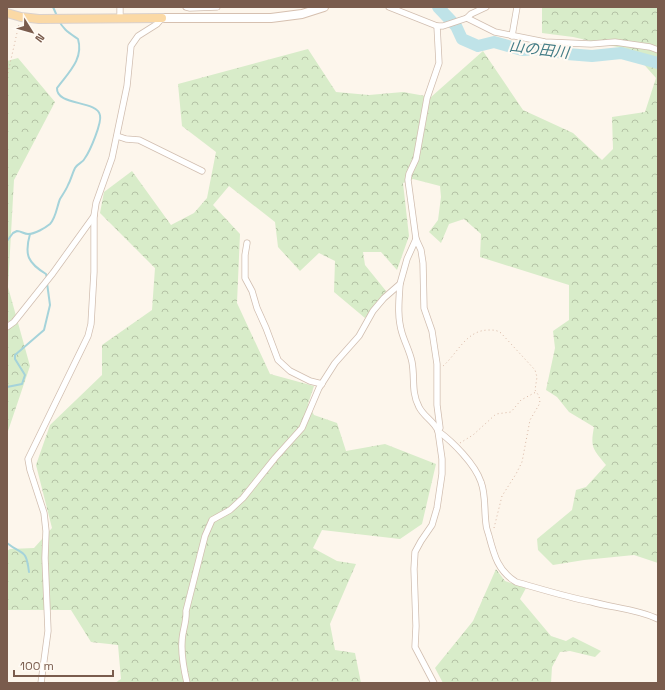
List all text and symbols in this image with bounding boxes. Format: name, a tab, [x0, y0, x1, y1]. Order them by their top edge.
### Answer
north arrow	[12, 12, 52, 52]
text: N	[32, 31, 48, 45]
water label: 山の田川	[508, 36, 572, 62]
scale bar	[14, 652, 113, 678]
text: 100 m	[20, 658, 54, 674]

